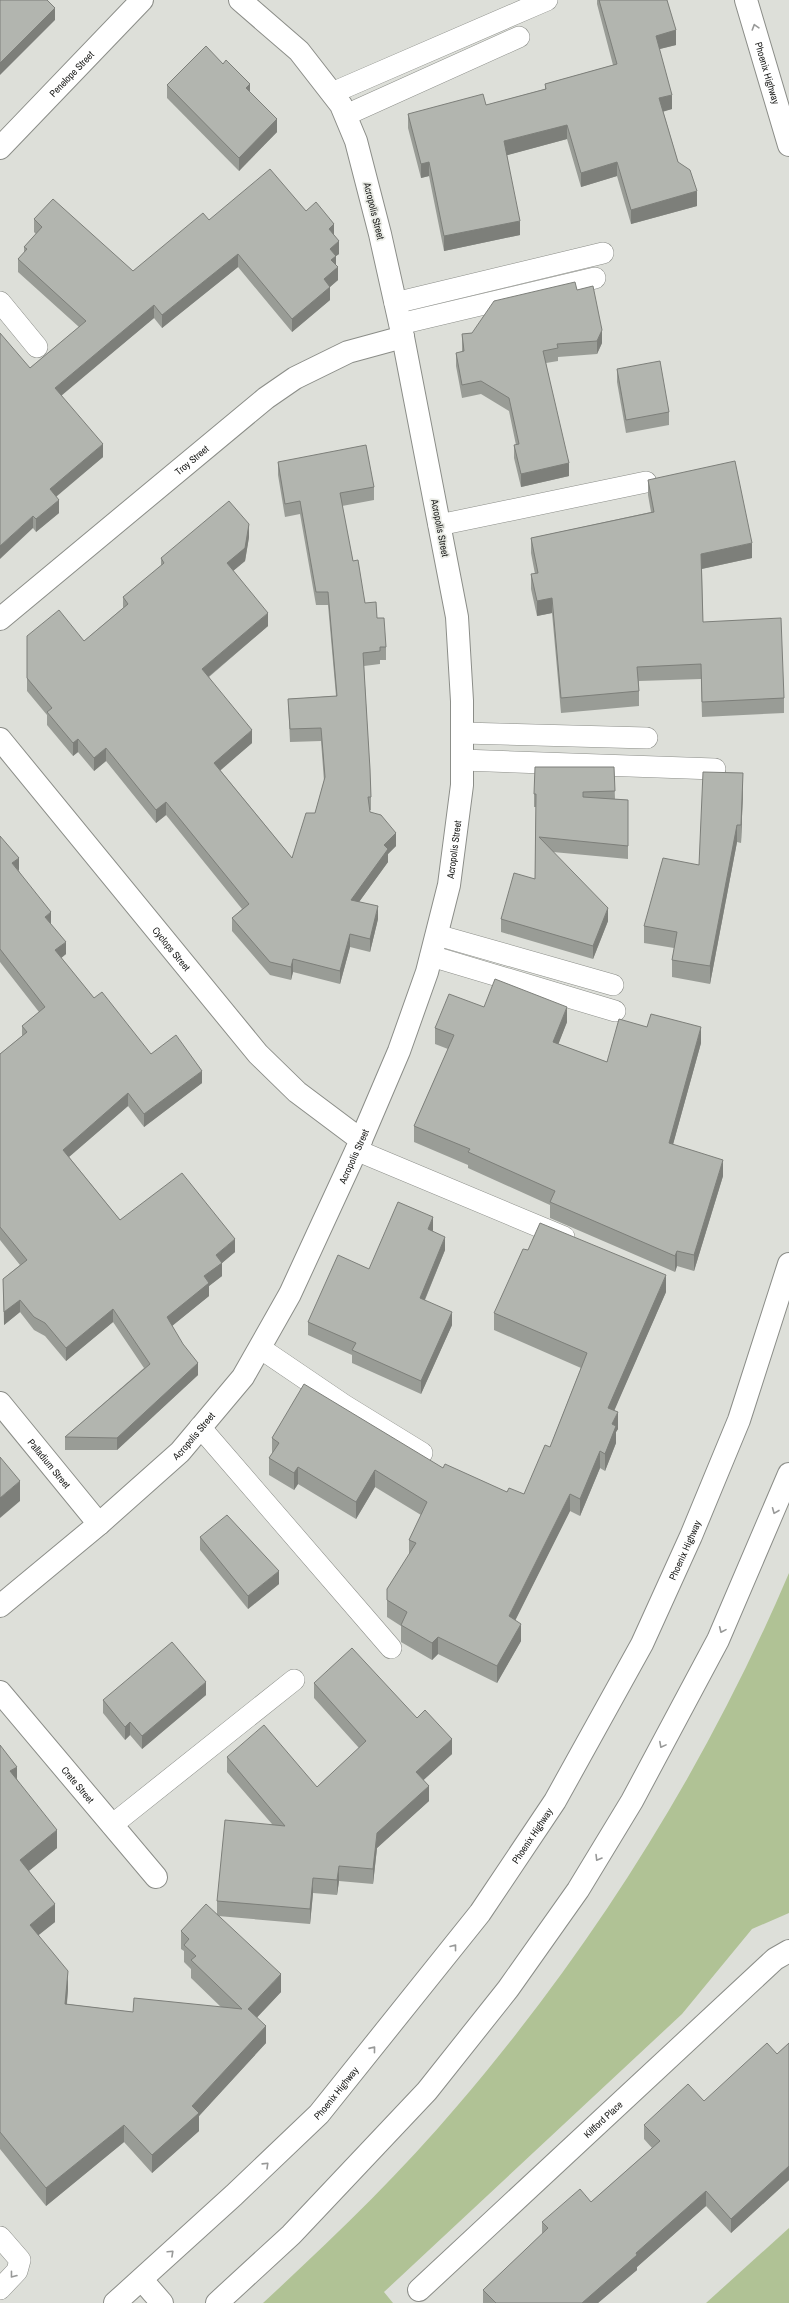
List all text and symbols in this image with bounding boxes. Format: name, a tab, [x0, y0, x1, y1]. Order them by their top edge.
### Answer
one-way arrow	[751, 24, 759, 31]
street label: Phoenix Highway	[752, 40, 783, 106]
street label: Penelope Street	[46, 47, 97, 99]
street label: Acropolis Street	[360, 180, 388, 242]
street label: Troy Street	[172, 442, 212, 478]
street label: Acropolis Street	[428, 497, 452, 559]
street label: Acropolis Street	[443, 819, 464, 880]
street label: Cyclops Street	[150, 924, 194, 974]
street label: Acropolis Street	[335, 1126, 372, 1186]
street label: Acropolis Street	[169, 1409, 218, 1463]
street label: Palladium Street	[25, 1436, 74, 1492]
one-way arrow	[771, 1507, 779, 1514]
street label: Phoenix Highway	[665, 1517, 704, 1582]
one-way arrow	[719, 1626, 727, 1633]
one-way arrow	[659, 1741, 667, 1748]
street label: Crete Street	[59, 1763, 98, 1806]
street label: Phoenix Highway	[509, 1804, 556, 1866]
one-way arrow	[595, 1854, 602, 1861]
one-way arrow	[449, 1945, 456, 1952]
one-way arrow	[368, 2046, 375, 2053]
street label: Phoenix Highway	[311, 2063, 362, 2122]
street label: Kiltford Place	[581, 2097, 625, 2140]
one-way arrow	[261, 2162, 269, 2170]
one-way arrow	[166, 2251, 173, 2258]
one-way arrow	[11, 2270, 18, 2278]

